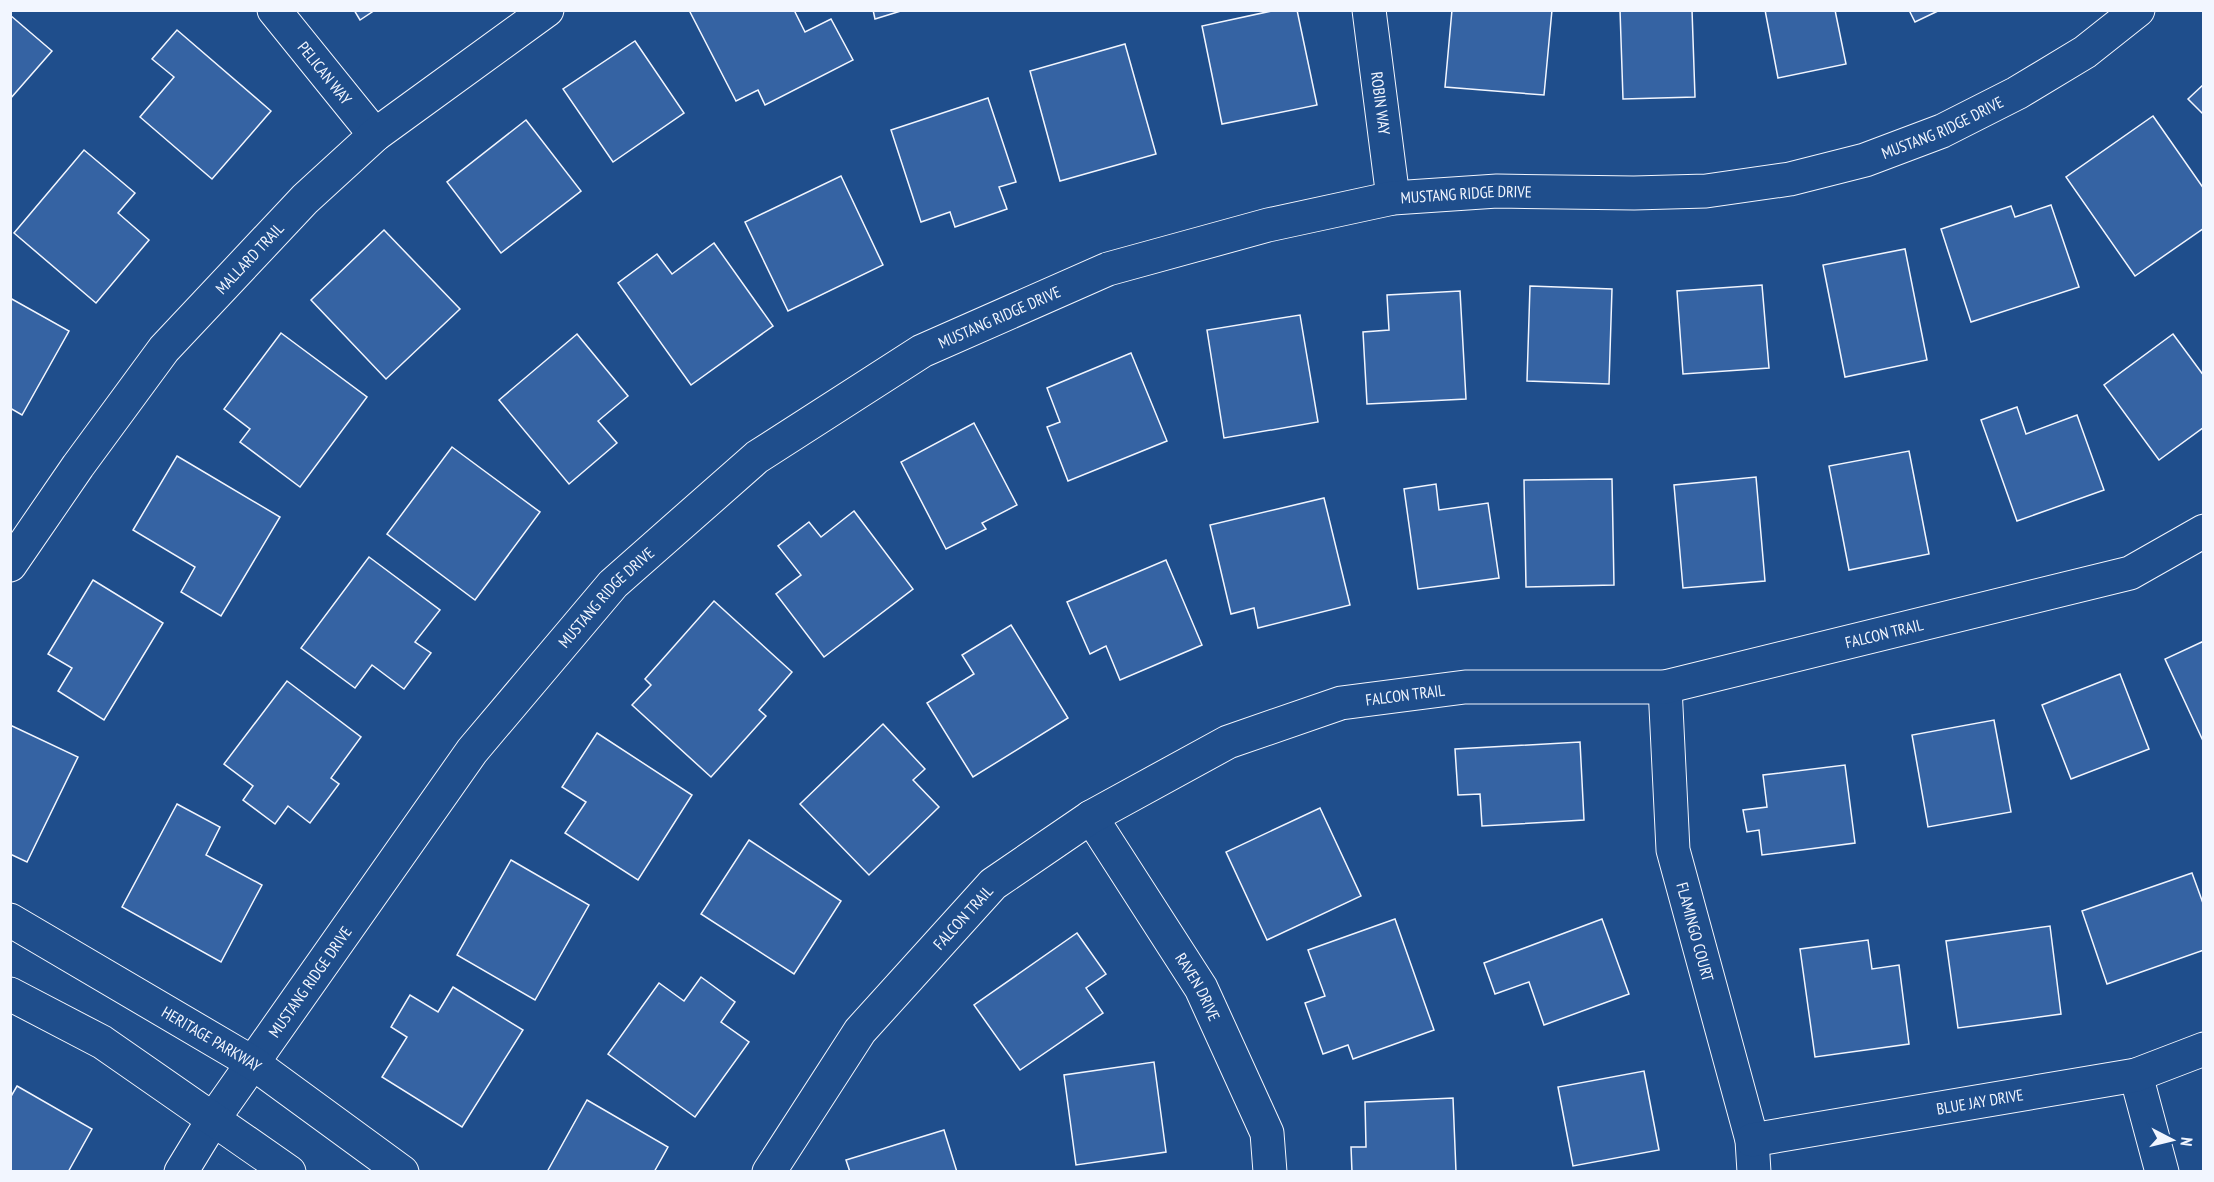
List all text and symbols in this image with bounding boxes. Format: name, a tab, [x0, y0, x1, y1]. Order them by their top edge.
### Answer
street label: PELICAN WAY	[294, 38, 357, 109]
street label: ROBIN WAY	[1367, 71, 1395, 137]
street label: MUSTANG RIDGE DRIVE	[1879, 92, 2007, 163]
street label: MUSTANG RIDGE DRIVE	[1400, 181, 1532, 207]
street label: MALLARD TRAIL	[211, 218, 288, 298]
street label: MUSTANG RIDGE DRIVE	[935, 281, 1063, 353]
street label: MUSTANG RIDGE DRIVE	[554, 543, 658, 652]
street label: FALCON TRAIL	[1843, 614, 1925, 653]
street label: FALCON TRAIL	[1364, 680, 1446, 710]
street label: FLAMINGO COURT	[1672, 880, 1718, 984]
street label: FALCON TRAIL	[929, 881, 997, 954]
street label: MUSTANG RIDGE DRIVE	[264, 922, 356, 1041]
street label: RAVEN DRIVE	[1171, 949, 1225, 1024]
street label: HERITAGE PARKWAY	[158, 1002, 266, 1076]
street label: BLUE JAY DRIVE	[1935, 1084, 2025, 1119]
north arrow	[2142, 1110, 2202, 1170]
text: N	[2176, 1136, 2197, 1147]

